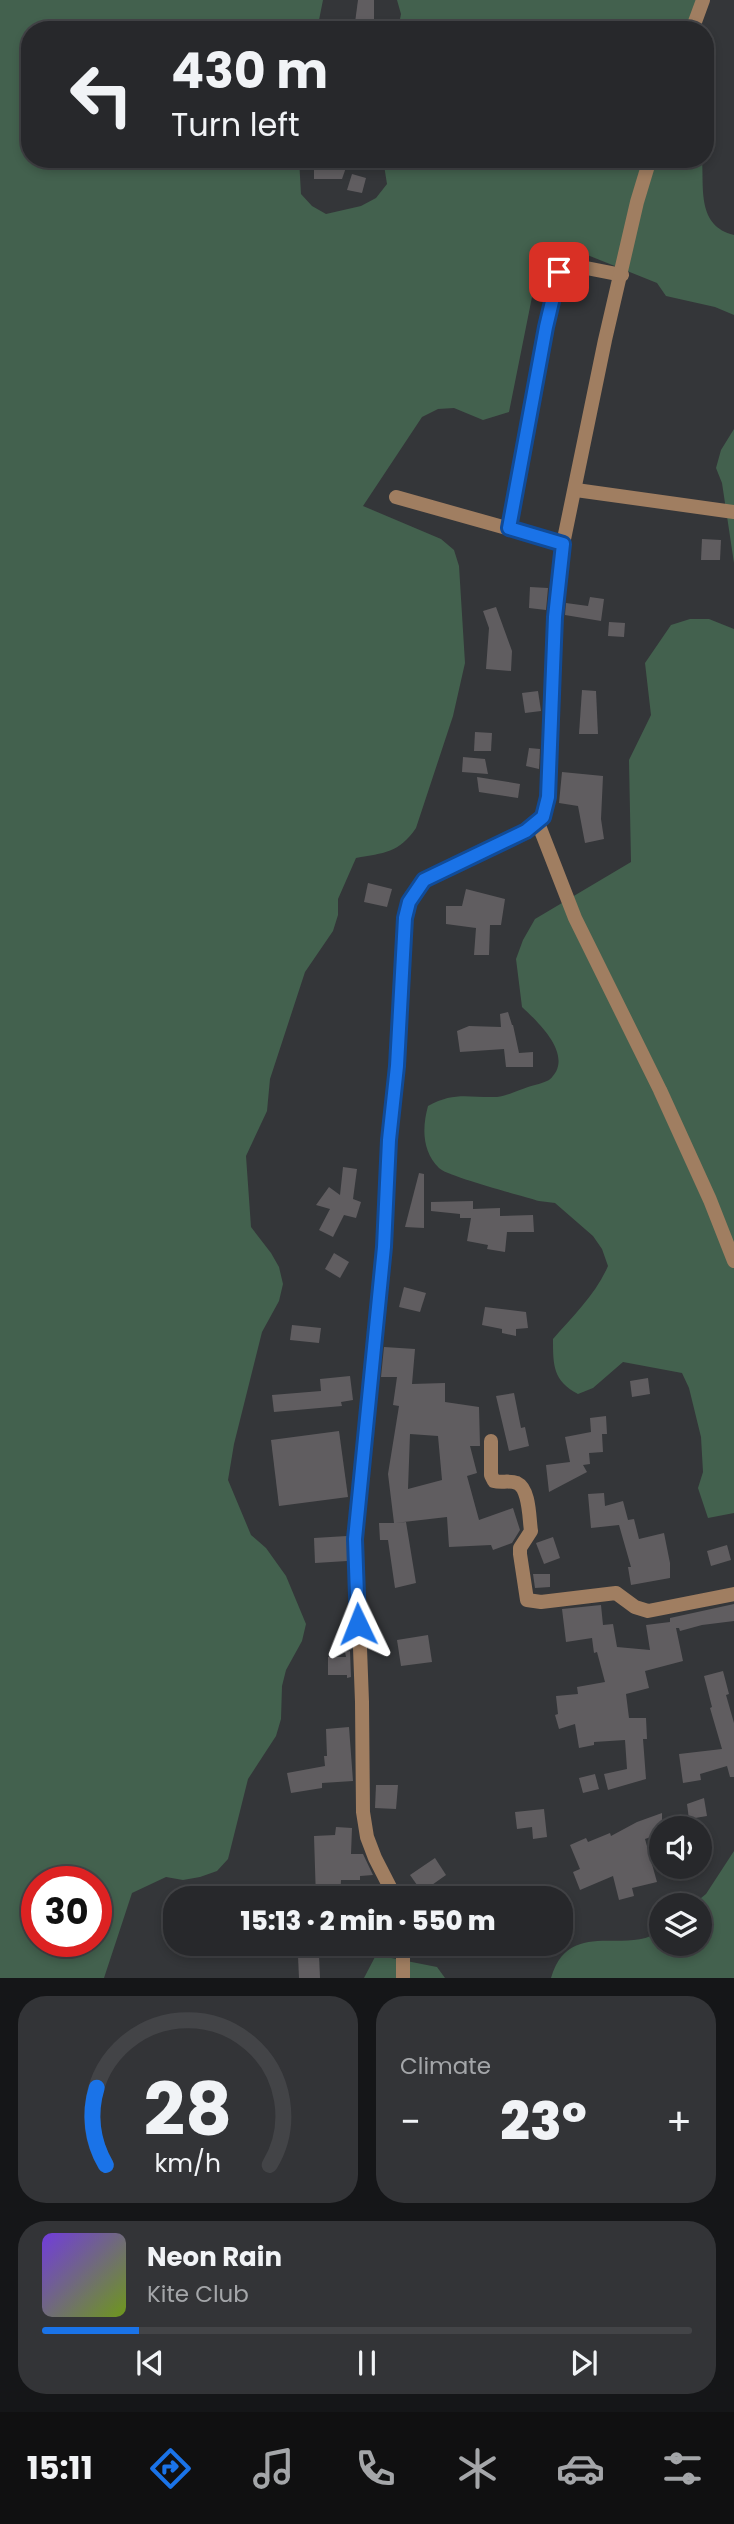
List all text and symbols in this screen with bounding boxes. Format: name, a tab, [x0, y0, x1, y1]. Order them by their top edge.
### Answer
text: 430 m	[171, 37, 328, 105]
icon: left	[56, 49, 147, 140]
text: Turn left	[171, 102, 300, 147]
pin	[529, 242, 589, 302]
icon: arrive	[540, 253, 578, 291]
position arrow	[321, 1587, 395, 1661]
map controls	[649, 1816, 712, 1956]
button: sound	[649, 1816, 712, 1879]
speed limit sign: 30	[21, 1866, 112, 1957]
button: layers	[649, 1893, 712, 1956]
text: 15:13 · 2 min · 550 m	[241, 1903, 495, 1939]
text: Climate	[400, 2050, 491, 2082]
text: 28	[144, 2060, 232, 2161]
text: 23°	[500, 2085, 587, 2158]
text: −	[400, 2095, 421, 2148]
text: +	[666, 2095, 692, 2148]
text: km/h	[155, 2146, 221, 2181]
text: Neon Rain	[147, 2239, 282, 2275]
text: Kite Club	[147, 2278, 249, 2310]
icon: previous	[131, 2344, 169, 2382]
icon: pause	[348, 2344, 386, 2382]
icon: next	[565, 2344, 603, 2382]
icon: directions	[146, 2444, 195, 2493]
icon: music	[249, 2444, 298, 2493]
icon: phone	[351, 2444, 400, 2493]
icon: climate	[453, 2444, 502, 2493]
icon: car	[556, 2444, 605, 2493]
icon: filters	[658, 2444, 707, 2493]
text: 15:11	[27, 2445, 93, 2490]

